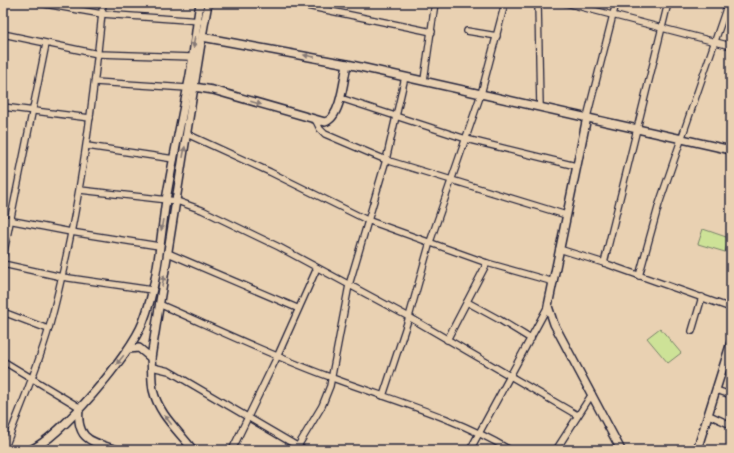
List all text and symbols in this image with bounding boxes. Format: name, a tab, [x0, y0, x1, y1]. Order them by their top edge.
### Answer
one-way arrow	[191, 36, 197, 48]
one-way arrow	[303, 53, 315, 59]
one-way arrow	[250, 100, 262, 106]
one-way arrow	[181, 146, 187, 159]
one-way arrow	[159, 219, 165, 231]
one-way arrow	[160, 275, 166, 287]
one-way arrow	[116, 355, 124, 365]
one-way arrow	[163, 415, 172, 426]

